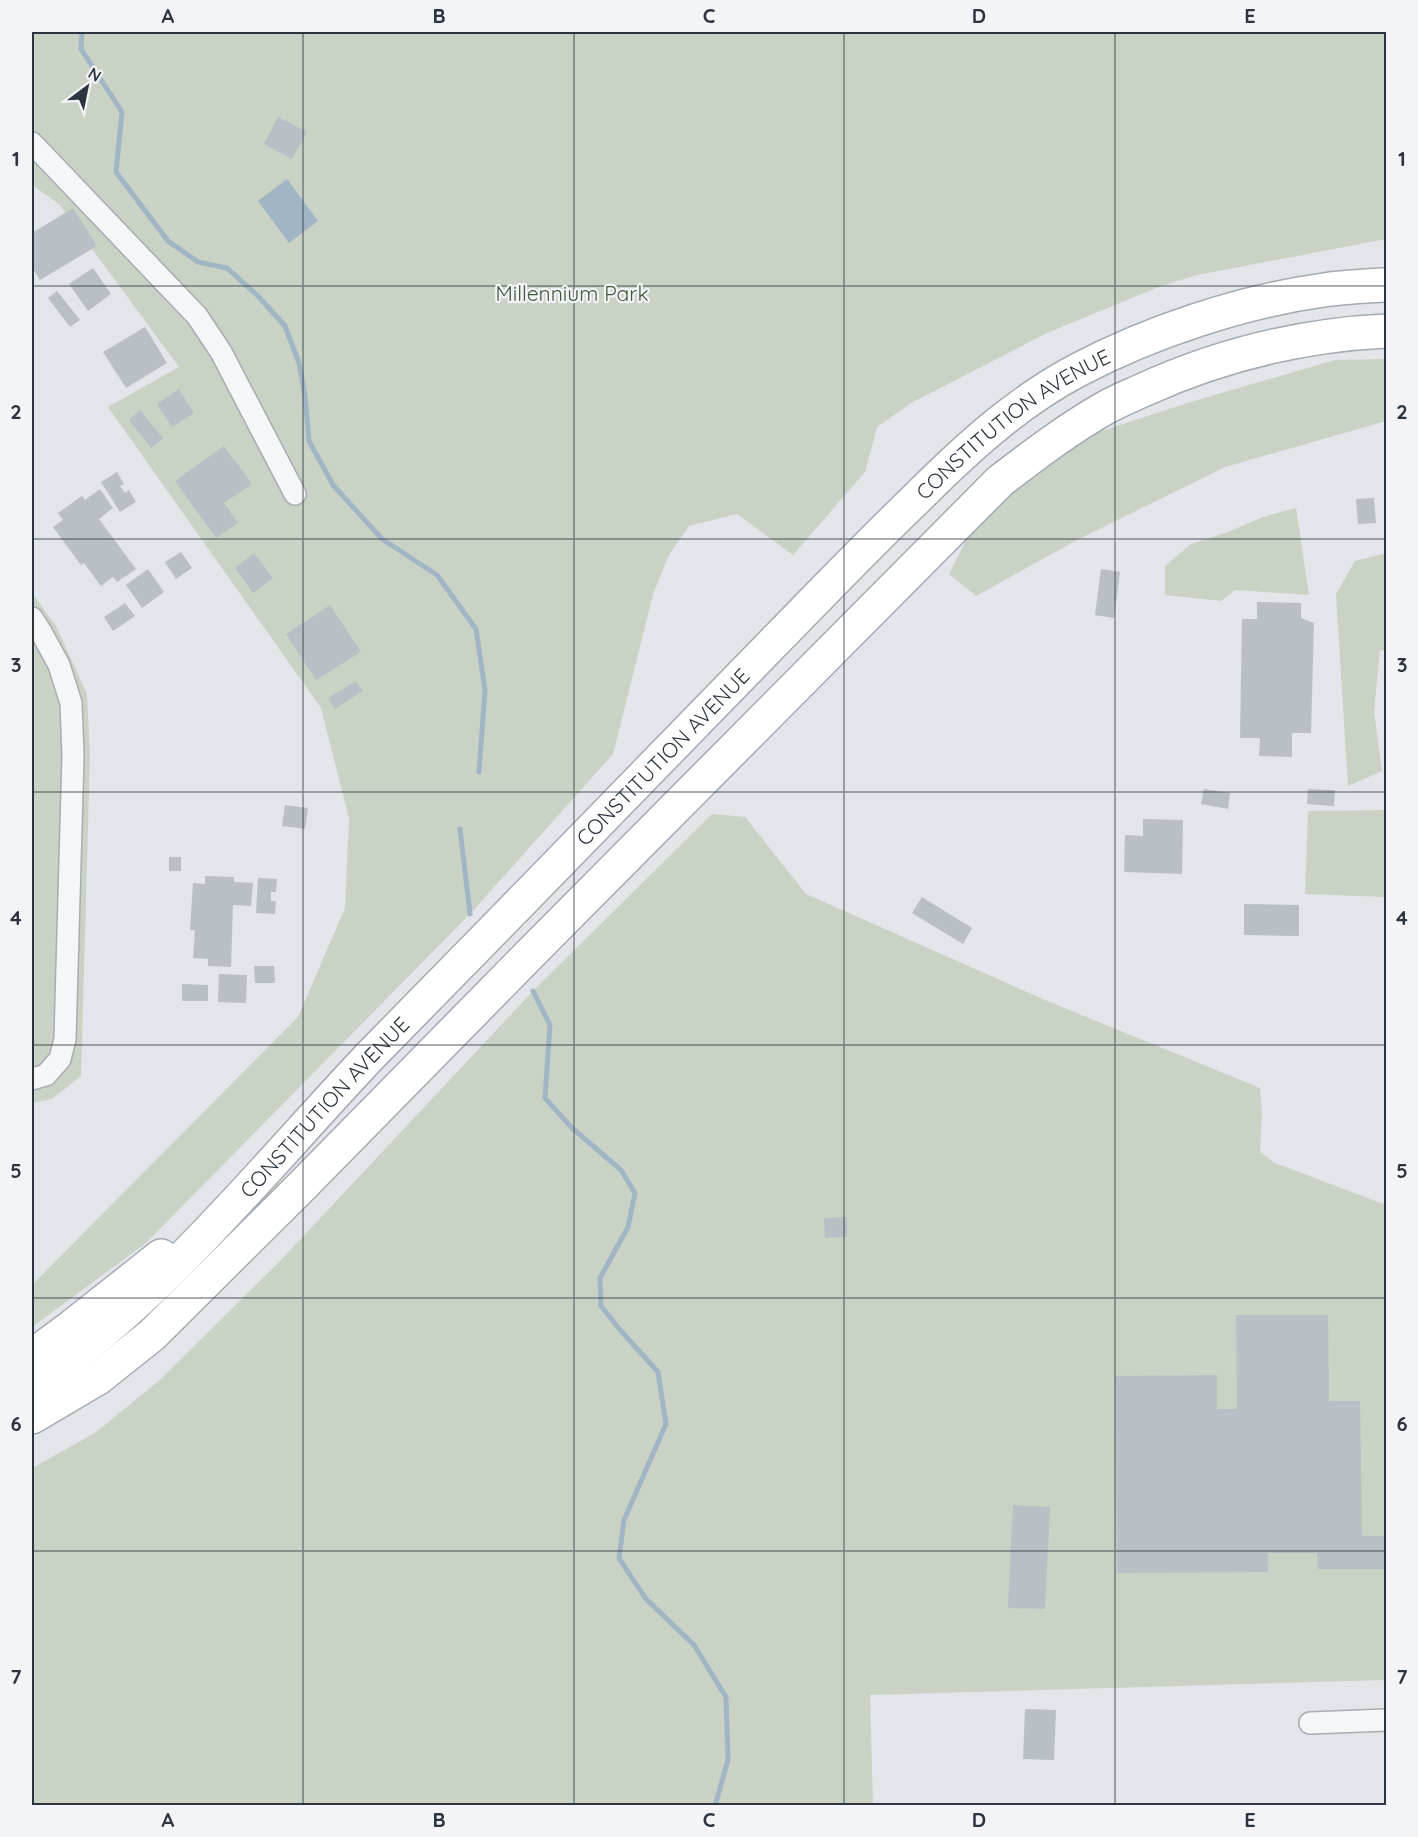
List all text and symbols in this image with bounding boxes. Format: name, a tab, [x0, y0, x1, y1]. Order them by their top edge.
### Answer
text: A	[162, 3, 175, 28]
text: B	[432, 3, 446, 28]
text: C	[703, 3, 716, 28]
text: D	[972, 3, 986, 28]
text: E	[1244, 3, 1256, 28]
north arrow	[57, 57, 117, 117]
text: N	[85, 63, 105, 86]
text: 1	[12, 146, 20, 171]
text: 1	[1398, 146, 1406, 171]
park label: Millennium Park	[495, 280, 649, 306]
street label: CONSTITUTION AVENUE	[910, 343, 1114, 505]
text: 2	[10, 399, 22, 424]
text: 2	[1396, 399, 1408, 424]
text: 3	[11, 652, 21, 677]
text: 3	[1397, 652, 1407, 677]
street label: CONSTITUTION AVENUE	[570, 663, 755, 851]
text: 4	[10, 905, 22, 930]
text: 4	[1396, 905, 1408, 930]
street label: CONSTITUTION AVENUE	[234, 1011, 414, 1203]
text: 5	[10, 1158, 22, 1183]
text: 5	[1396, 1158, 1408, 1183]
text: 6	[10, 1411, 22, 1436]
text: 6	[1396, 1411, 1408, 1436]
text: 7	[11, 1664, 22, 1689]
text: 7	[1397, 1664, 1408, 1689]
text: A	[162, 1807, 175, 1832]
text: B	[432, 1807, 446, 1832]
text: C	[703, 1807, 716, 1832]
text: D	[972, 1807, 986, 1832]
text: E	[1244, 1807, 1256, 1832]

